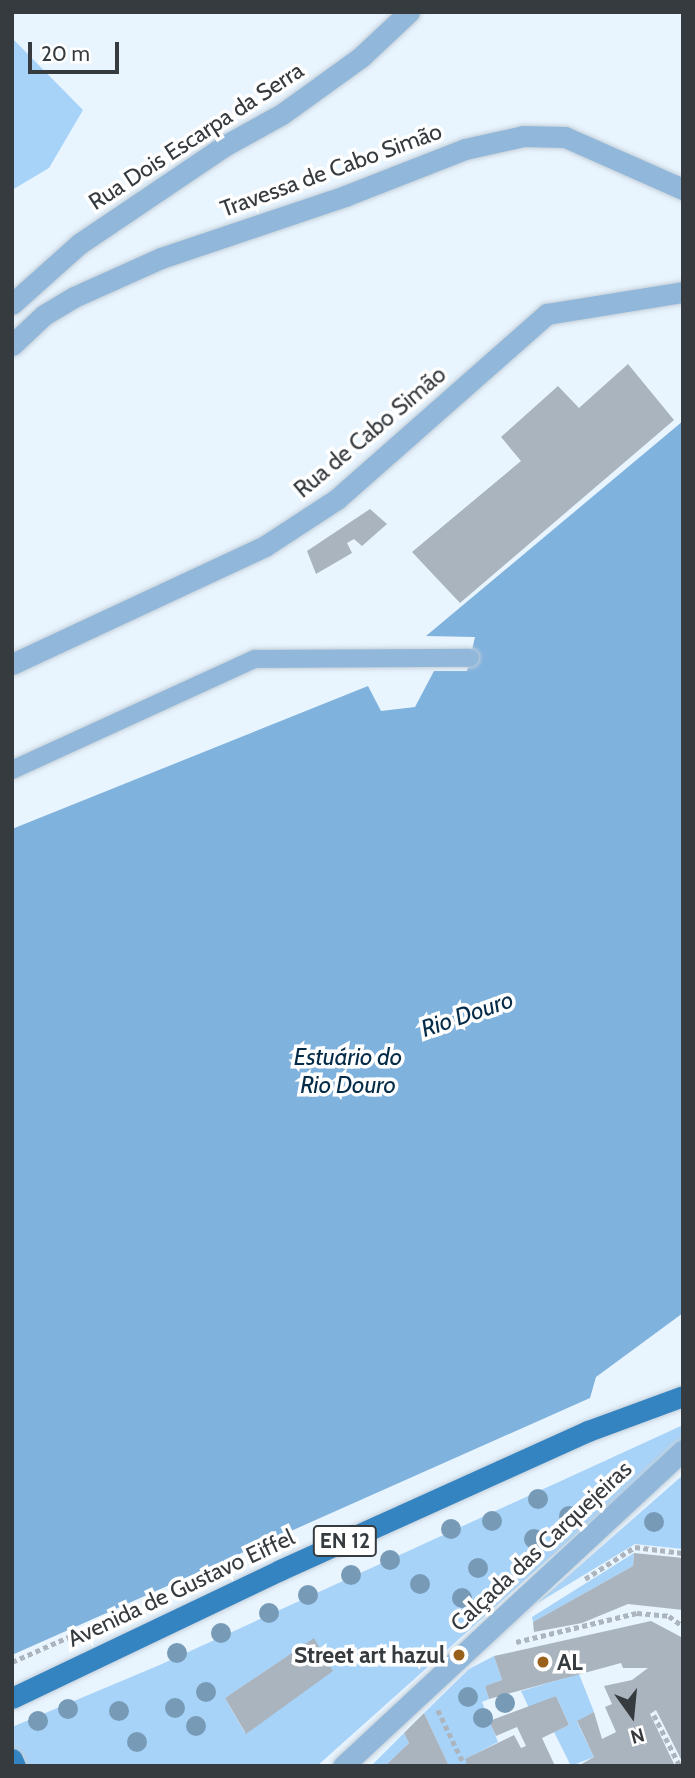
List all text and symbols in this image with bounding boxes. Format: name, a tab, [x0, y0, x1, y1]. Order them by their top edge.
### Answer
scale bar	[32, 28, 122, 72]
text: 20 m	[41, 41, 90, 66]
street label: Rua Dois Escarpa da Serra	[84, 56, 308, 216]
street label: Travessa de Cabo Simão	[216, 117, 446, 223]
street label: Rua de Cabo Simão	[289, 361, 451, 503]
water label: Rio Douro	[417, 985, 517, 1043]
water label: Estuário do Rio Douro	[294, 1043, 402, 1099]
street label: Calçada das Carquejeiras	[445, 1455, 637, 1637]
street label: Avenida de Gustavo Eiffel	[63, 1523, 299, 1653]
road number: EN 12	[312, 1524, 378, 1558]
place label: Street art hazul	[294, 1641, 445, 1669]
marker: Street art hazul	[451, 1647, 467, 1663]
place label: AL	[557, 1648, 583, 1676]
marker: AL	[535, 1654, 551, 1670]
north arrow	[597, 1680, 667, 1750]
text: N	[628, 1723, 647, 1749]

